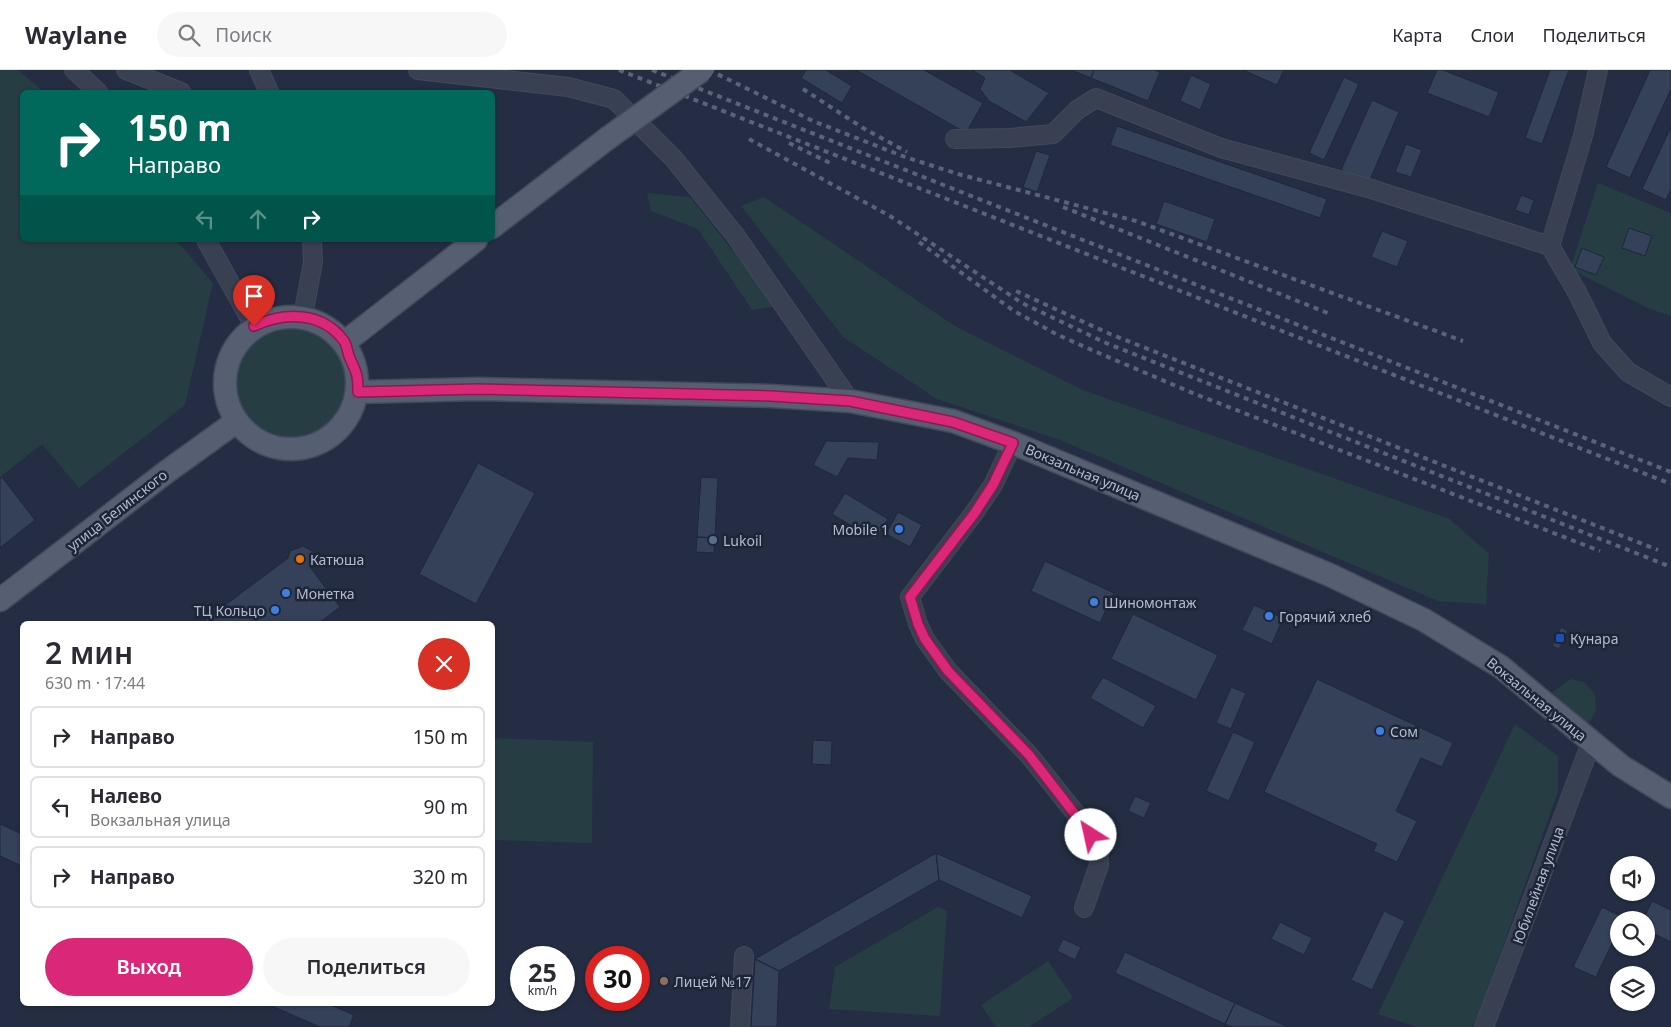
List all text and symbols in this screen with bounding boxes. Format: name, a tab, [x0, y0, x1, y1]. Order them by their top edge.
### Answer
search box	[157, 12, 507, 57]
text: Waylane	[25, 18, 127, 51]
icon: search	[175, 21, 203, 49]
text: Поиск	[215, 22, 272, 48]
text: Карта	[1392, 23, 1442, 47]
text: Слои	[1470, 23, 1514, 47]
text: Поделиться	[1542, 23, 1646, 47]
text: 150 m	[128, 104, 231, 151]
icon: right	[45, 110, 110, 175]
text: Направо	[128, 149, 221, 179]
icon: left	[191, 205, 219, 233]
icon: ahead	[244, 205, 272, 233]
icon: right	[297, 205, 325, 233]
pin	[233, 275, 275, 326]
icon: arrive	[240, 282, 268, 310]
street label: Вокзальная улица	[1023, 439, 1143, 505]
street label: улица Белинского	[63, 465, 171, 555]
place label: Mobile 1	[832, 520, 889, 539]
marker: Mobile 1	[893, 523, 905, 535]
place label: Lukoil	[723, 531, 762, 550]
marker: Lukoil	[707, 534, 719, 546]
place label: Катюша	[310, 550, 364, 569]
marker: Катюша	[294, 553, 306, 565]
place label: Монетка	[296, 584, 355, 603]
marker: Монетка	[280, 587, 292, 599]
place label: Шиномонтаж	[1104, 593, 1197, 612]
marker: Шиномонтаж	[1088, 596, 1100, 608]
place label: ТЦ Кольцо	[194, 601, 265, 620]
marker: ТЦ Кольцо	[269, 604, 281, 616]
place label: Горячий хлеб	[1279, 607, 1371, 626]
marker: Горячий хлеб	[1263, 610, 1275, 622]
place label: Кунара	[1570, 629, 1618, 648]
text: 2 мин	[45, 632, 133, 673]
marker: Кунара	[1554, 632, 1566, 644]
button: close	[418, 638, 470, 690]
street label: Вокзальная улица	[1483, 653, 1591, 745]
text: 630 m · 17:44	[45, 672, 145, 694]
place label: Сом	[1390, 722, 1418, 741]
icon: right	[47, 723, 75, 751]
text: Направо	[90, 724, 175, 750]
text: 150 m	[413, 724, 468, 750]
marker: Сом	[1374, 725, 1386, 737]
text: Налево	[90, 783, 162, 809]
icon: left	[47, 793, 75, 821]
text: 90 m	[424, 794, 468, 820]
position arrow	[1064, 808, 1116, 860]
text: Вокзальная улица	[90, 809, 231, 831]
street label: Юбилейная улица	[1508, 824, 1568, 946]
map controls	[1610, 856, 1655, 1011]
button: sound	[1610, 856, 1655, 901]
icon: right	[47, 863, 75, 891]
text: Направо	[90, 864, 175, 890]
text: 320 m	[413, 864, 468, 890]
button: search	[1610, 911, 1655, 956]
button: Выход	[45, 938, 253, 996]
button: Поделиться	[263, 938, 470, 996]
speed limit sign: 30	[585, 946, 650, 1011]
text: 25	[528, 955, 557, 989]
button: layers	[1610, 966, 1655, 1011]
place label: Лицей №17	[674, 972, 751, 991]
marker: Лицей №17	[658, 975, 670, 987]
text: km/h	[528, 982, 557, 999]

